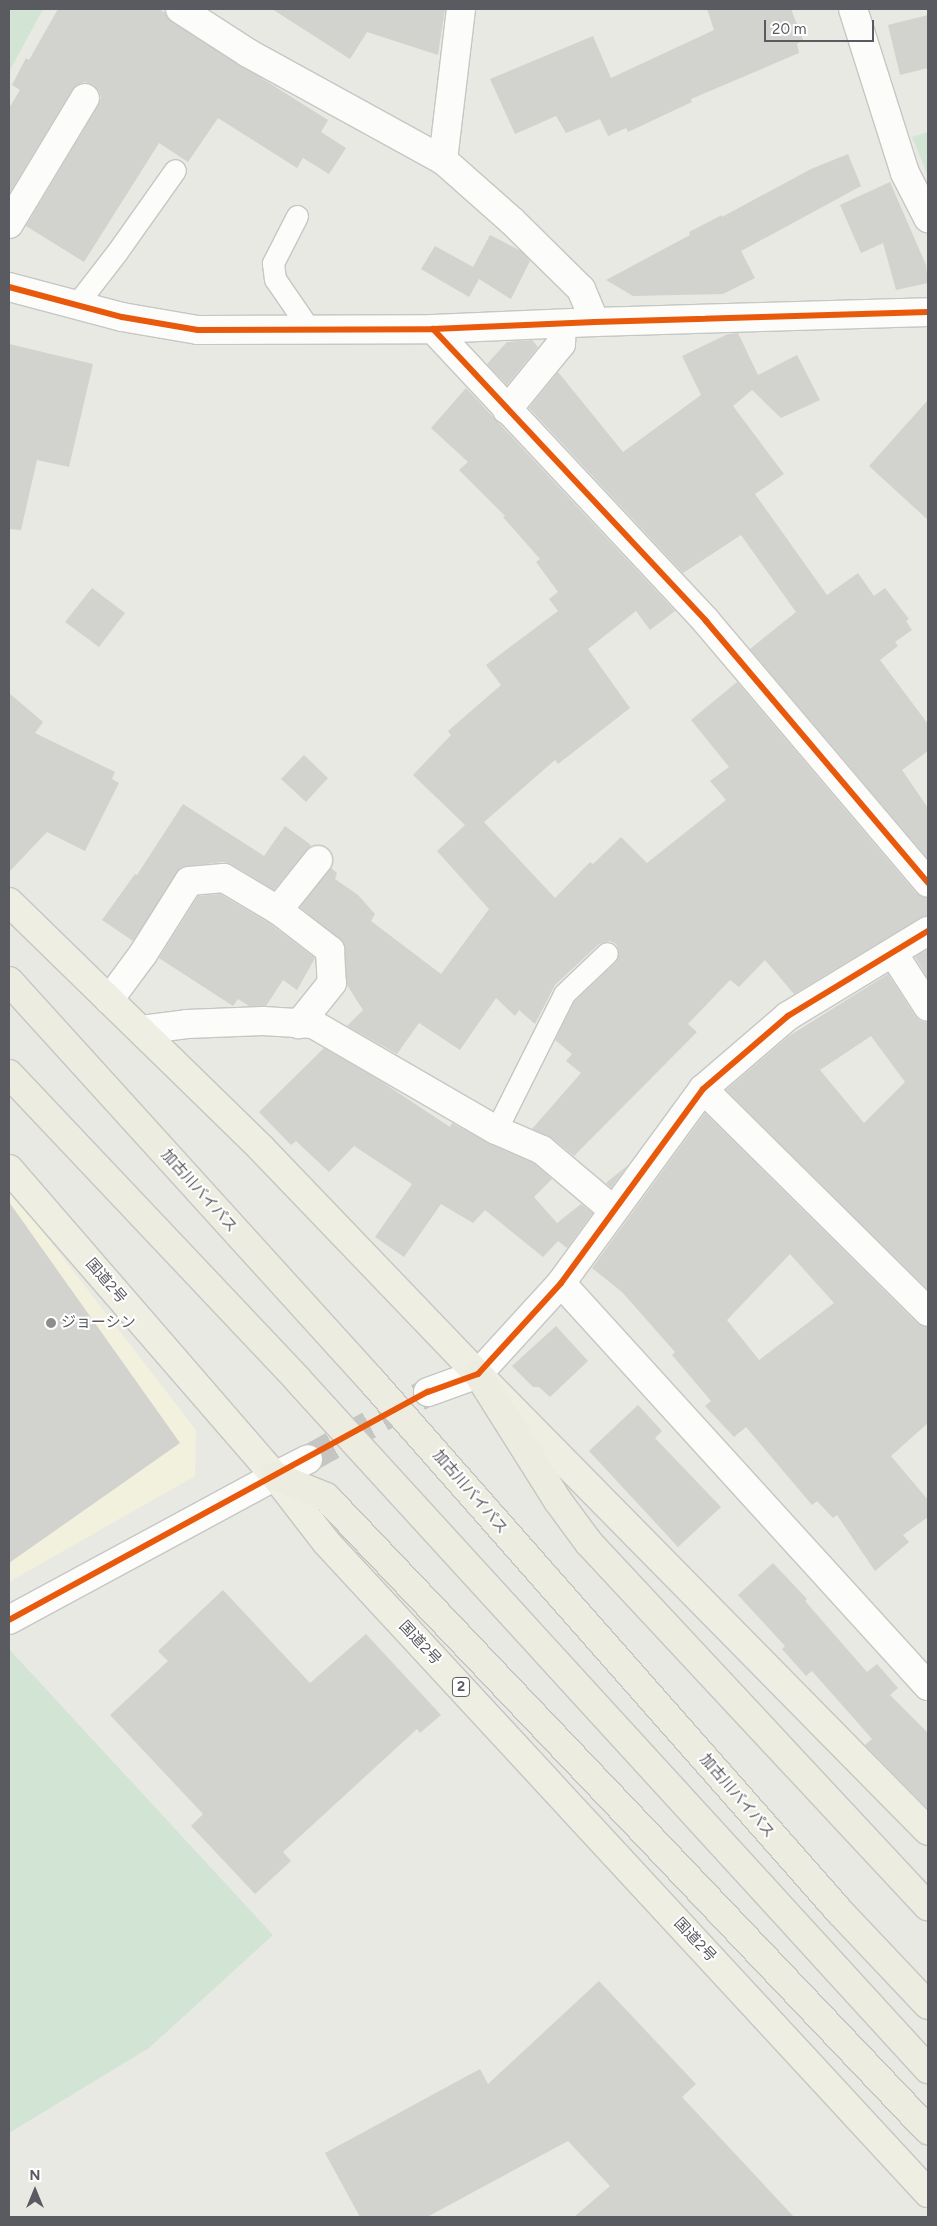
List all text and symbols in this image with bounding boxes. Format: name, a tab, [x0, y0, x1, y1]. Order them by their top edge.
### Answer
scale bar	[767, 10, 877, 42]
text: 20 m	[772, 20, 806, 38]
street label: 加古川バイパス	[157, 1146, 241, 1236]
street label: 国道2号	[82, 1255, 130, 1307]
place label: ジョーシン	[61, 1314, 136, 1332]
marker: ジョーシン	[45, 1317, 57, 1329]
street label: 加古川バイパス	[429, 1446, 511, 1538]
street label: 国道2号	[395, 1617, 445, 1669]
road number: 2	[451, 1675, 471, 1698]
street label: 加古川バイパス	[696, 1750, 778, 1842]
street label: 国道2号	[670, 1914, 720, 1966]
north arrow	[10, 2166, 60, 2216]
text: N	[30, 2167, 40, 2184]

